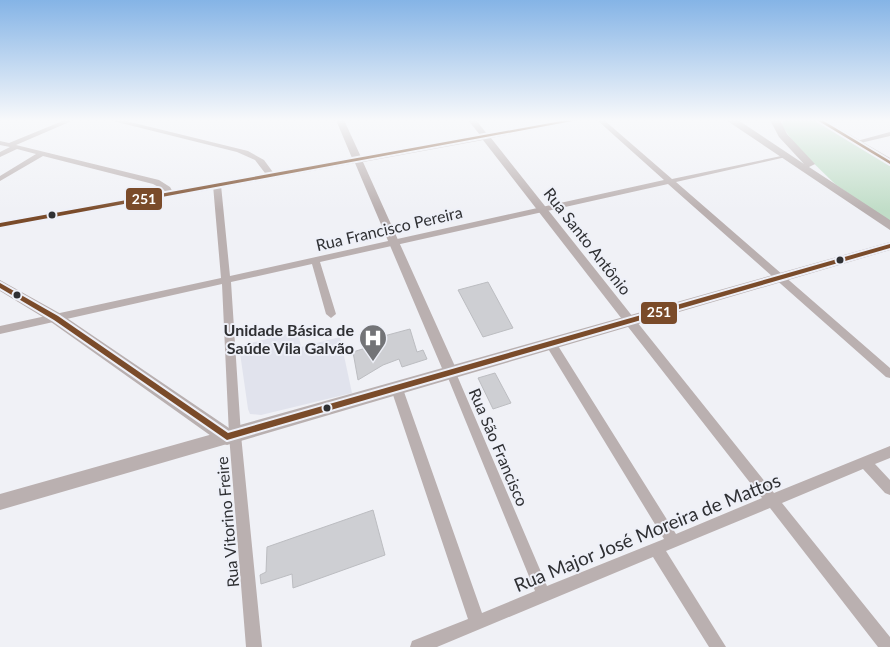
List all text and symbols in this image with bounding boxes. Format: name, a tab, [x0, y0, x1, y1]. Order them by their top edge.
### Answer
street label: Rua Santo Antônio	[540, 184, 636, 298]
line badge: 251	[125, 187, 163, 211]
text: 251	[132, 190, 156, 207]
street label: Rua Francisco Pereira	[314, 202, 464, 254]
unlabelled marker	[47, 210, 57, 220]
unlabelled marker	[835, 255, 845, 265]
unlabelled marker	[12, 290, 22, 300]
line badge: 251	[640, 301, 678, 325]
text: 251	[647, 303, 671, 320]
place label: Unidade Básica de Saúde Vila Galvão	[224, 320, 354, 357]
hospital icon: Unidade Básica de Saúde Vila Galvão	[358, 323, 388, 362]
street label: Rua São Francisco	[466, 385, 532, 509]
unlabelled marker	[322, 403, 332, 413]
street label: Rua Vitorino Freire	[212, 456, 242, 588]
street label: Rua Major José Moreira de Mattos	[510, 468, 784, 596]

